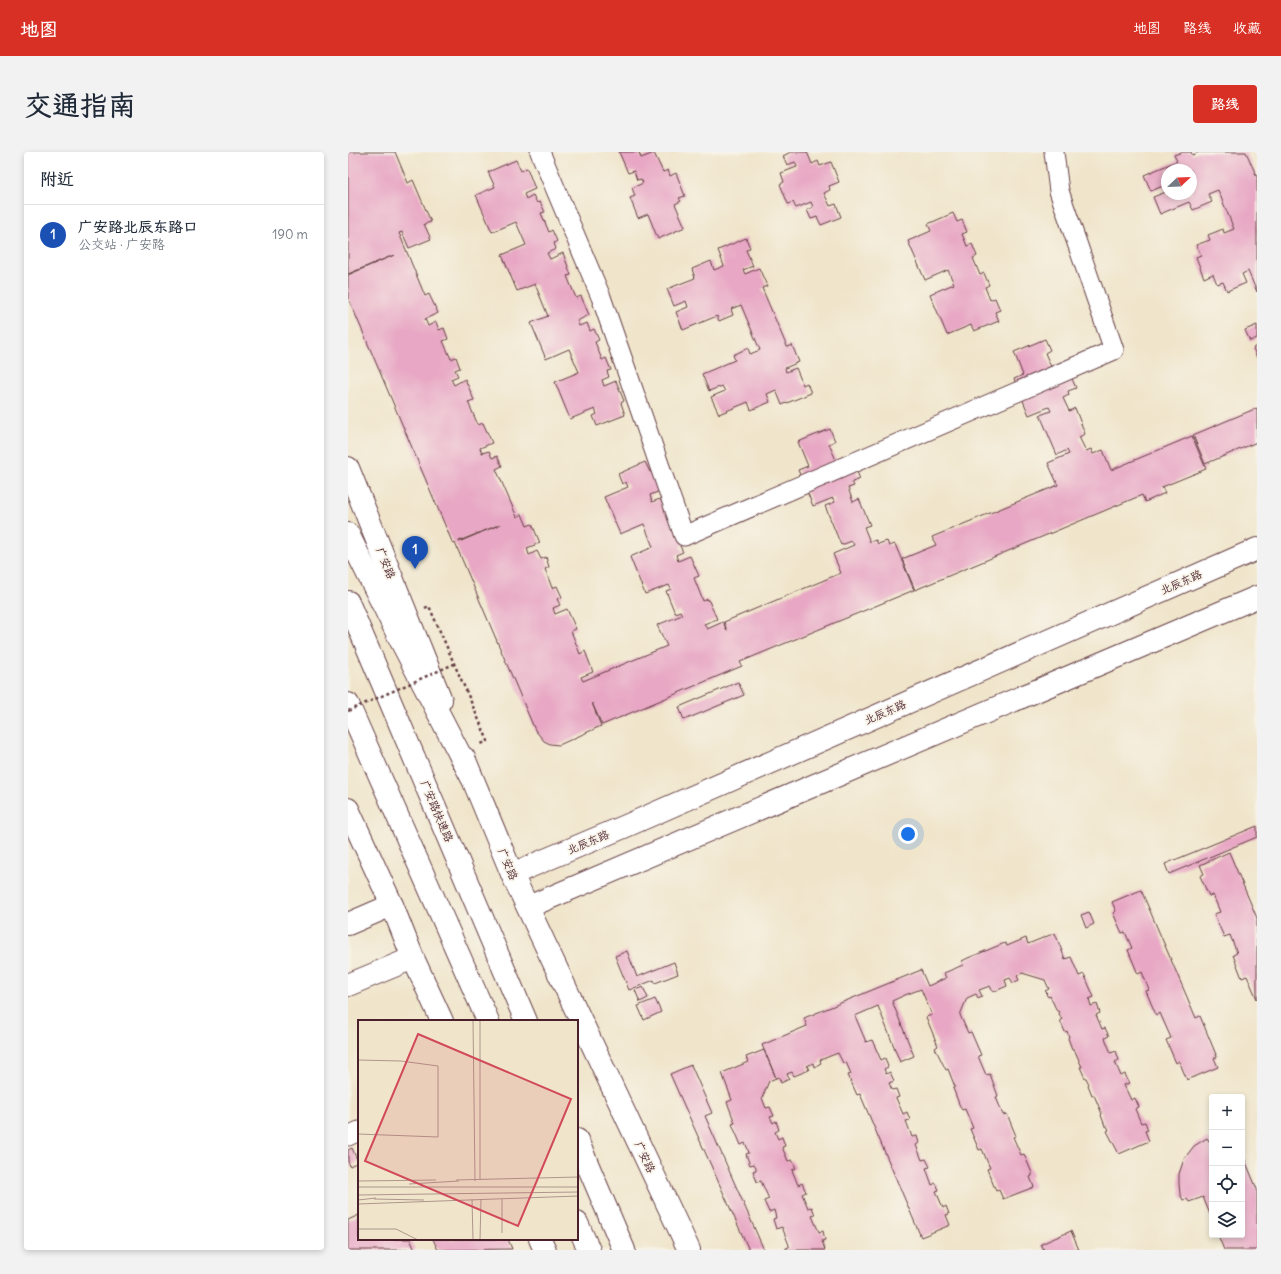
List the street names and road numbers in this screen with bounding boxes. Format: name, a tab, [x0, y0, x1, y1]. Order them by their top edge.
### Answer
street label: 广安路	[373, 545, 399, 581]
street label: 北辰东路	[1158, 567, 1204, 597]
street label: 北辰东路	[862, 697, 908, 727]
street label: 广安路快速路	[418, 778, 456, 844]
street label: 北辰东路	[565, 827, 611, 857]
street label: 广安路	[495, 846, 521, 882]
street label: 广安路	[632, 1139, 658, 1175]

